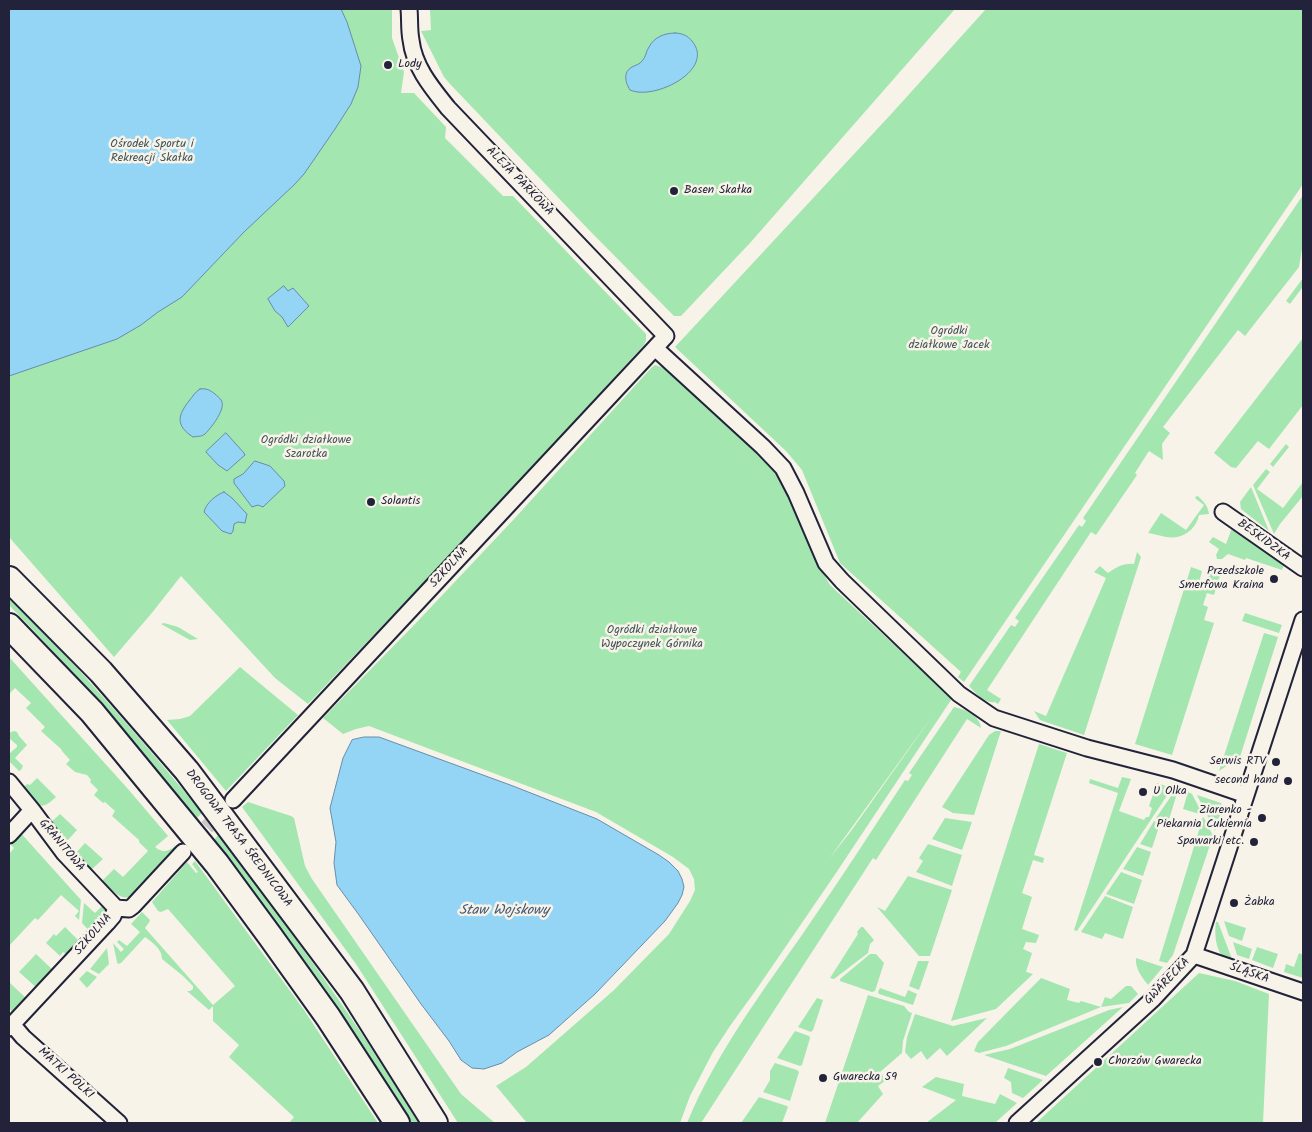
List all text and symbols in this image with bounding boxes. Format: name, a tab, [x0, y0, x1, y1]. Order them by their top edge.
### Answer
place label: Lody	[398, 58, 422, 72]
marker: Lody	[382, 59, 394, 71]
park label: Ośrodek Sportu i Rekreacji Skałka	[110, 138, 194, 166]
street label: ALEJA PARKOWA	[482, 144, 556, 220]
place label: Basen Skałka	[684, 184, 752, 198]
marker: Basen Skałka	[668, 185, 680, 197]
park label: Ogródki działkowe Jacek	[908, 325, 990, 353]
park label: Ogródki działkowe Szarotka	[261, 434, 351, 462]
place label: Solantis	[381, 495, 420, 509]
marker: Solantis	[365, 496, 377, 508]
street label: BESKIDZKA	[1234, 517, 1292, 565]
street label: SZKOLNA	[428, 545, 472, 591]
place label: Przedszkole Smerfowa Kraina	[1179, 565, 1264, 593]
marker: Przedszkole Smerfowa Kraina	[1268, 573, 1280, 585]
park label: Ogródki działkowe Wypoczynek Górnika	[601, 624, 703, 652]
place label: Serwis RTV	[1210, 755, 1266, 769]
marker: Serwis RTV	[1270, 756, 1282, 768]
street label: DROGOWA TRASA ŚREDNICOWA	[182, 767, 294, 911]
place label: second hand	[1215, 774, 1278, 788]
marker: second hand	[1282, 775, 1294, 787]
place label: U Olka	[1153, 785, 1187, 799]
marker: U Olka	[1137, 786, 1149, 798]
place label: Ziarenko - Piekarnia Cukiernia	[1157, 804, 1252, 832]
marker: Ziarenko - Piekarnia Cukiernia	[1256, 812, 1268, 824]
street label: GRANITOWA	[35, 817, 87, 875]
place label: Spawarki etc.	[1177, 835, 1244, 849]
marker: Spawarki etc.	[1248, 836, 1260, 848]
place label: Żabka	[1244, 896, 1275, 910]
marker: Żabka	[1228, 897, 1240, 909]
water label: Staw Wojskowy	[459, 904, 549, 920]
street label: SZKOLNA	[72, 911, 116, 959]
street label: GWARECKA	[1142, 956, 1194, 1008]
street label: ŚLĄSKA	[1227, 961, 1271, 987]
street label: MATKI POLKI	[34, 1045, 96, 1103]
place label: Chorzów Gwarecka	[1108, 1055, 1202, 1069]
marker: Chorzów Gwarecka	[1092, 1056, 1104, 1068]
place label: Gwarecka 59	[833, 1071, 897, 1085]
marker: Gwarecka 59	[817, 1072, 829, 1084]

